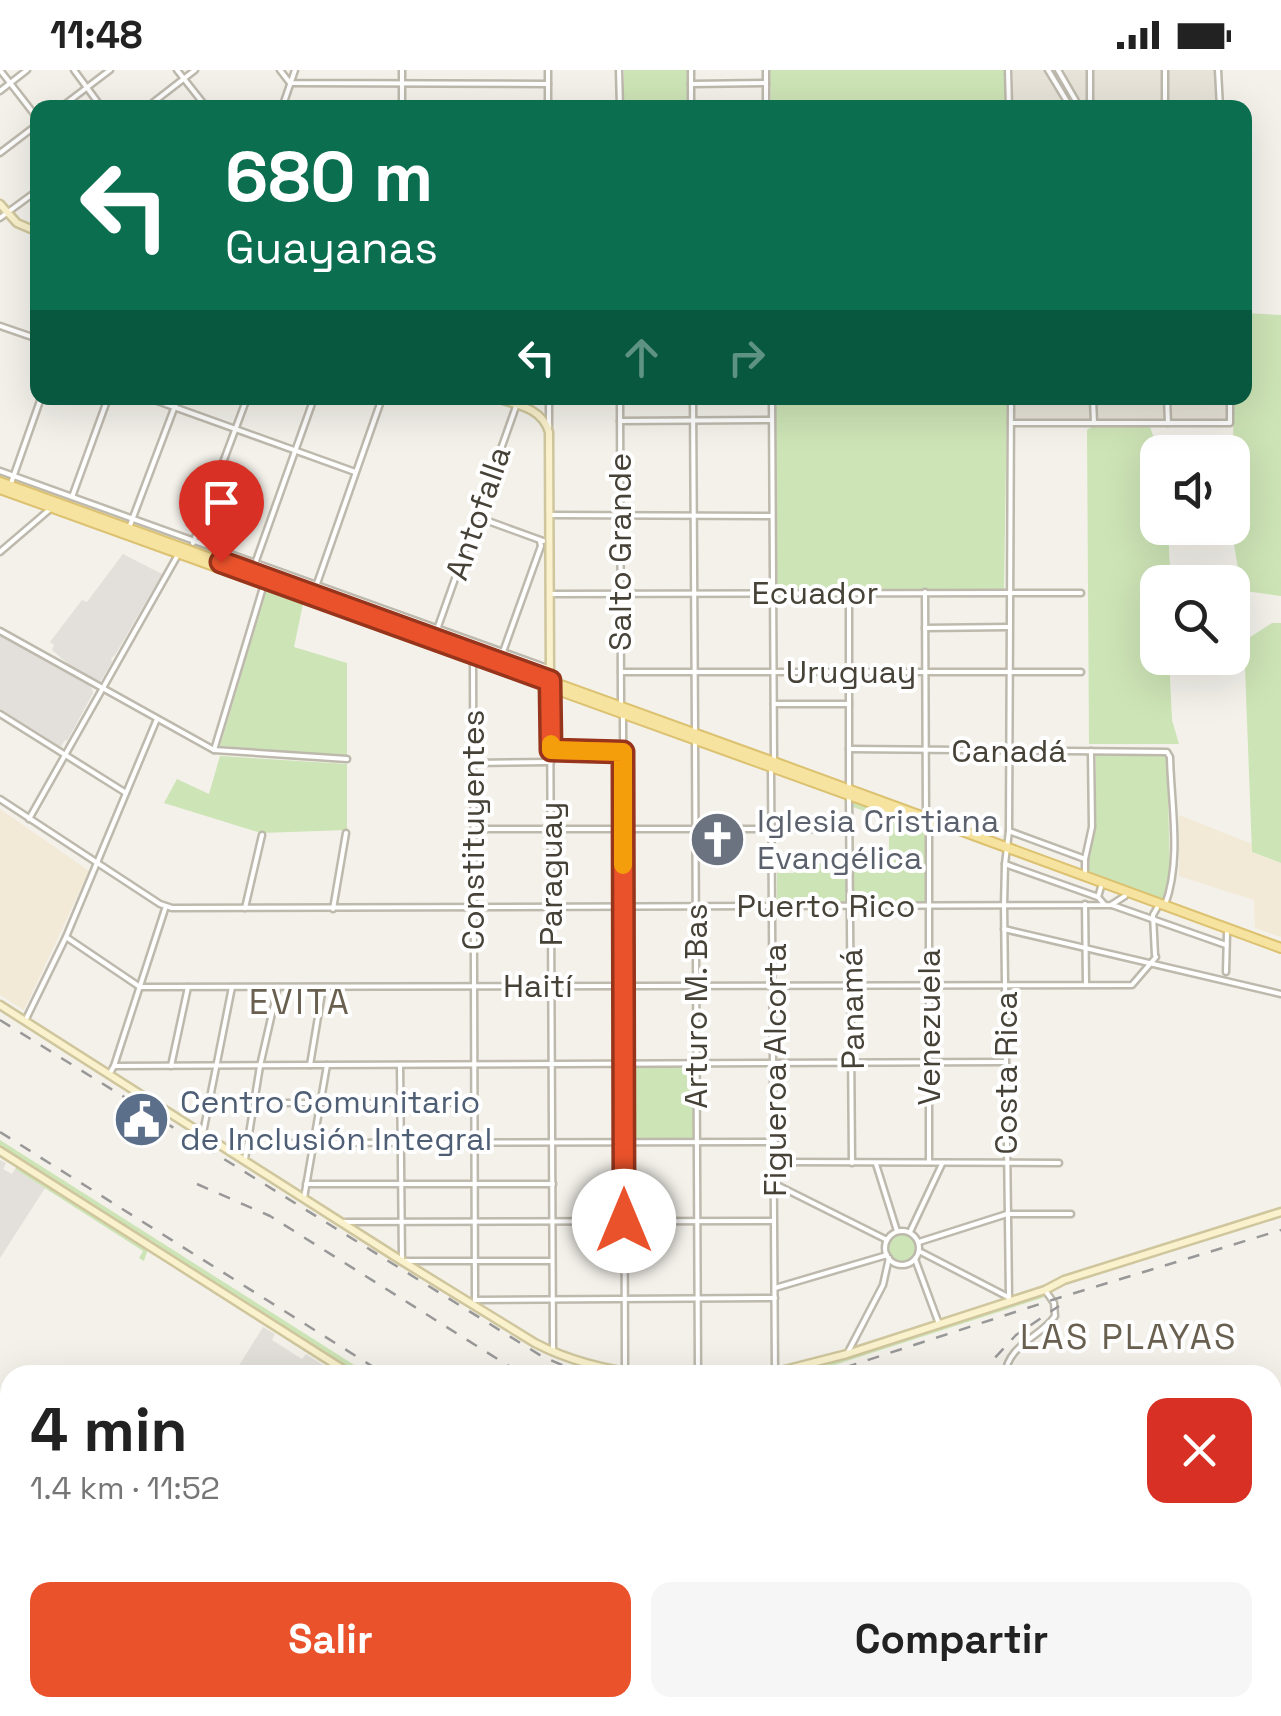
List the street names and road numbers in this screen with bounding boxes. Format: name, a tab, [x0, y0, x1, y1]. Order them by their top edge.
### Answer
street label: Antofalla	[436, 441, 520, 585]
street label: Salto Grande	[600, 453, 640, 651]
street label: Ecuador	[751, 573, 879, 613]
street label: Uruguay	[786, 652, 916, 692]
street label: Constituyentes	[453, 710, 493, 950]
street label: Canadá	[951, 731, 1067, 771]
street label: Paraguay	[531, 802, 571, 946]
street label: Puerto Rico	[737, 886, 915, 926]
street label: Arturo M. Bas	[676, 903, 716, 1109]
street label: Figueroa Alcorta	[755, 943, 795, 1197]
street label: Panamá	[831, 948, 873, 1070]
street label: Venezuela	[909, 949, 949, 1106]
street label: Haití	[503, 966, 573, 1006]
street label: Costa Rica	[986, 991, 1026, 1155]

